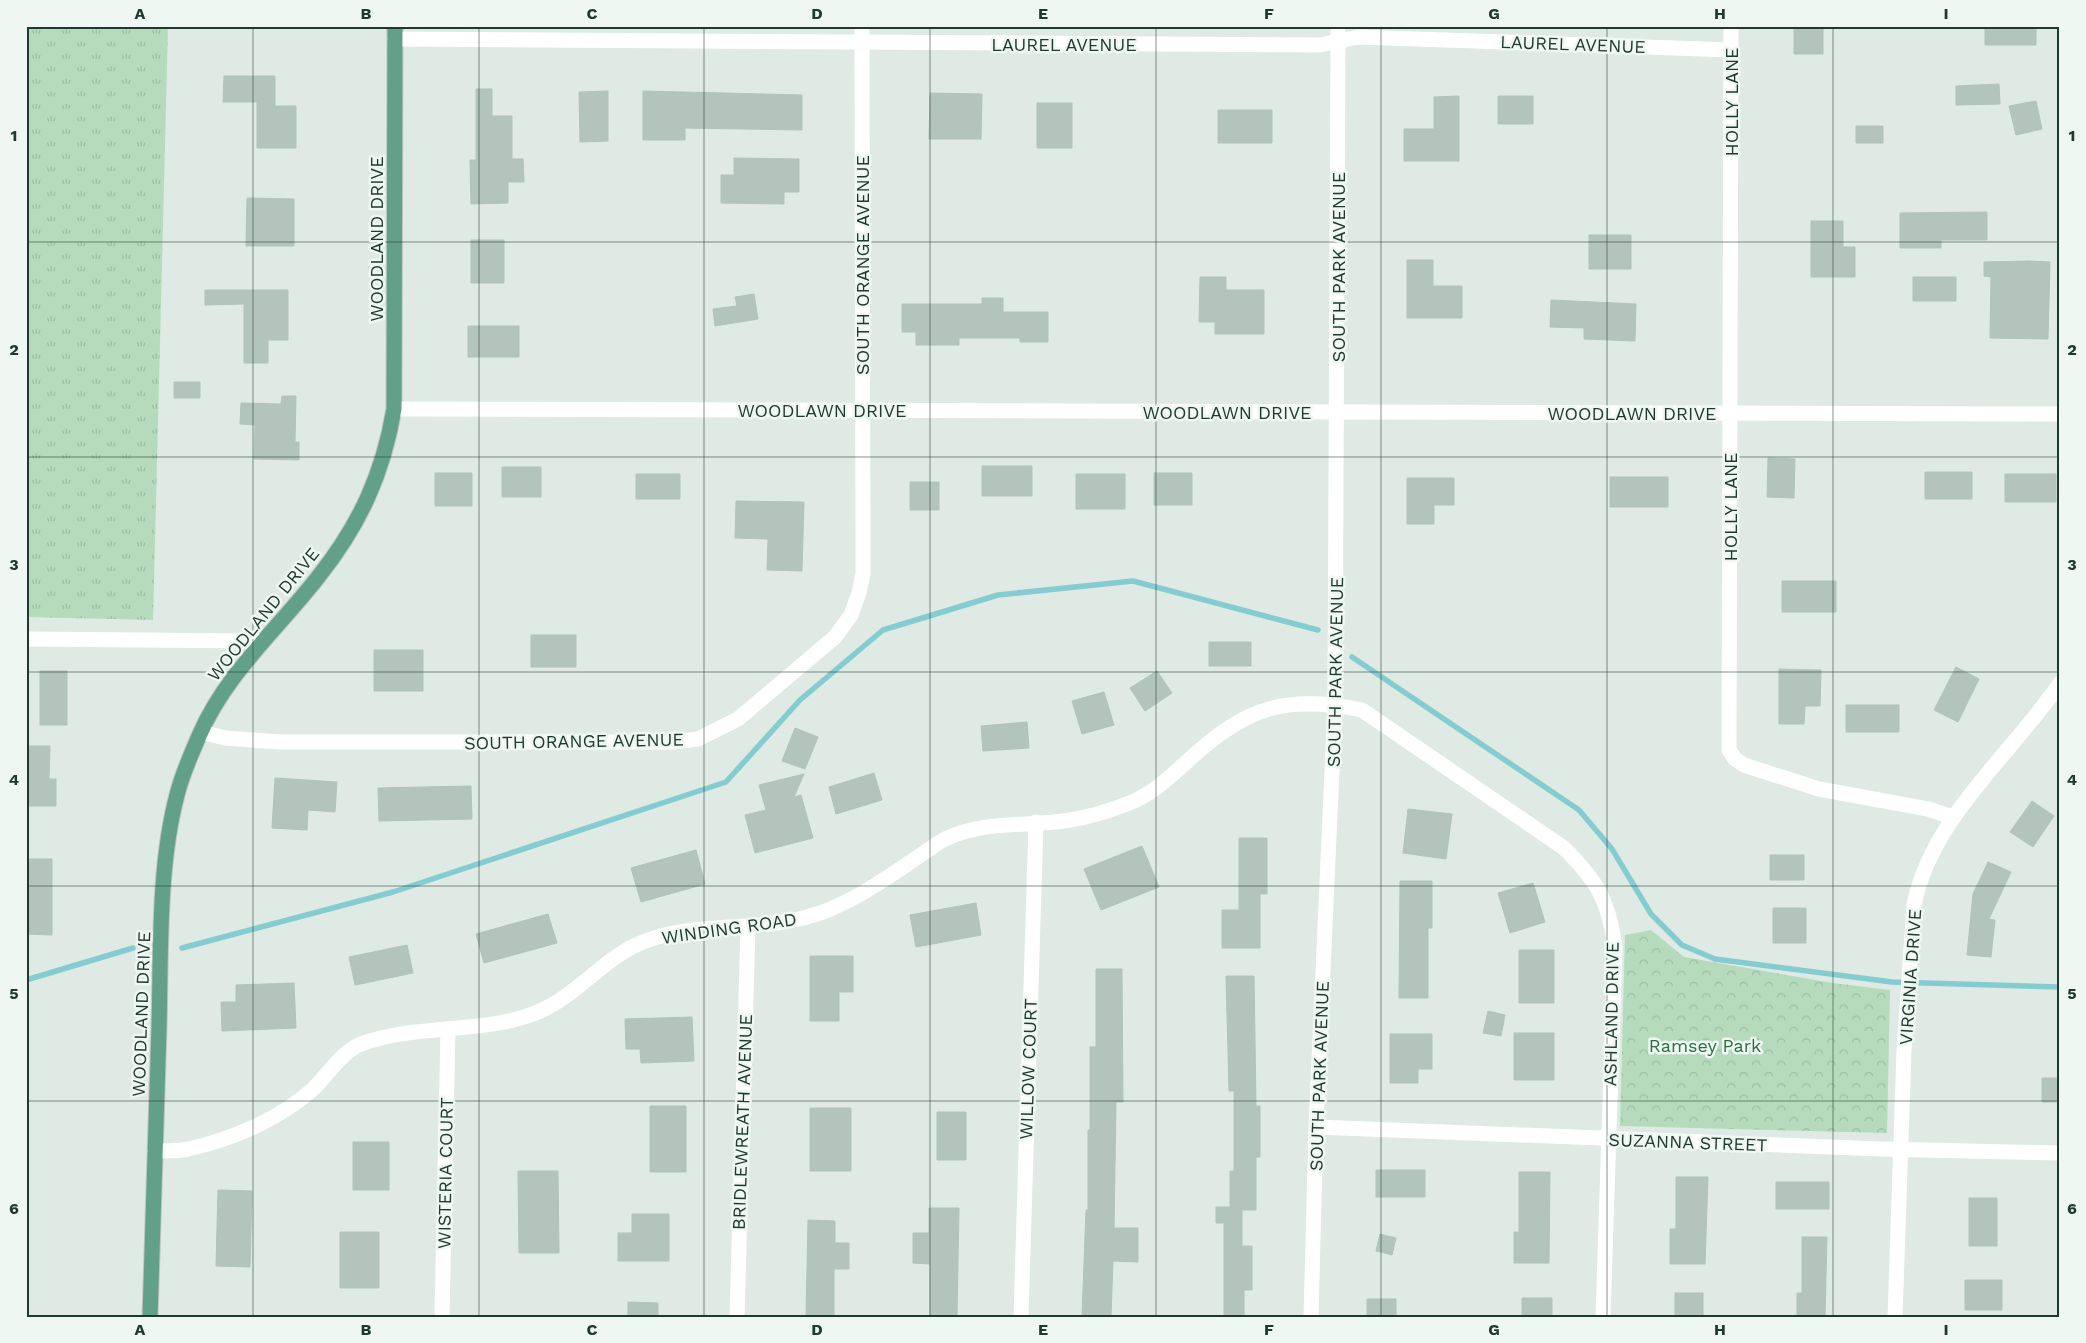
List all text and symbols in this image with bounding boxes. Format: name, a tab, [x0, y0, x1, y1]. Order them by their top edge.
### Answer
text: A	[135, 4, 146, 23]
text: B	[361, 4, 372, 23]
text: C	[587, 4, 598, 23]
text: D	[811, 4, 823, 23]
text: E	[1038, 4, 1048, 23]
text: F	[1264, 4, 1274, 23]
text: G	[1488, 4, 1500, 23]
text: H	[1714, 4, 1726, 23]
text: I	[1943, 4, 1949, 23]
street label: LAUREL AVENUE	[1500, 31, 1646, 57]
street label: LAUREL AVENUE	[991, 34, 1137, 55]
street label: HOLLY LANE	[1721, 47, 1742, 157]
text: 1	[11, 126, 17, 145]
text: 1	[2069, 126, 2075, 145]
street label: SOUTH ORANGE AVENUE	[852, 155, 873, 375]
street label: WOODLAND DRIVE	[366, 156, 387, 322]
street label: SOUTH PARK AVENUE	[1328, 172, 1349, 362]
text: 2	[9, 340, 19, 359]
text: 2	[2067, 340, 2077, 359]
street label: WOODLAWN DRIVE	[737, 400, 907, 421]
street label: WOODLAWN DRIVE	[1142, 402, 1312, 423]
street label: WOODLAWN DRIVE	[1547, 403, 1717, 424]
street label: HOLLY LANE	[1720, 452, 1741, 562]
street label: WOODLAND DRIVE	[203, 543, 323, 685]
text: 3	[9, 555, 19, 574]
text: 3	[2067, 555, 2077, 574]
street label: SOUTH PARK AVENUE	[1323, 577, 1347, 767]
street label: SOUTH ORANGE AVENUE	[464, 729, 684, 753]
text: 4	[9, 770, 19, 789]
text: 4	[2067, 770, 2077, 789]
street label: WINDING ROAD	[660, 908, 798, 948]
street label: VIRGINIA DRIVE	[1895, 908, 1925, 1046]
street label: WOODLAND DRIVE	[128, 931, 154, 1097]
street label: ASHLAND DRIVE	[1599, 941, 1623, 1087]
street label: SOUTH PARK AVENUE	[1305, 981, 1333, 1171]
text: 5	[9, 984, 19, 1003]
text: 5	[2067, 984, 2077, 1003]
street label: WILLOW COURT	[1015, 998, 1041, 1140]
street label: BRIDLEWREATH AVENUE	[728, 1014, 756, 1230]
park label: Ramsey Park	[1649, 1035, 1761, 1056]
street label: WISTERIA COURT	[433, 1097, 457, 1249]
street label: SUZANNA STREET	[1608, 1129, 1768, 1155]
text: 6	[9, 1199, 19, 1218]
text: 6	[2067, 1199, 2077, 1218]
text: A	[135, 1320, 146, 1339]
text: B	[361, 1320, 372, 1339]
text: C	[587, 1320, 598, 1339]
text: D	[811, 1320, 823, 1339]
text: E	[1038, 1320, 1048, 1339]
text: F	[1264, 1320, 1274, 1339]
text: G	[1488, 1320, 1500, 1339]
text: H	[1714, 1320, 1726, 1339]
text: I	[1943, 1320, 1949, 1339]

